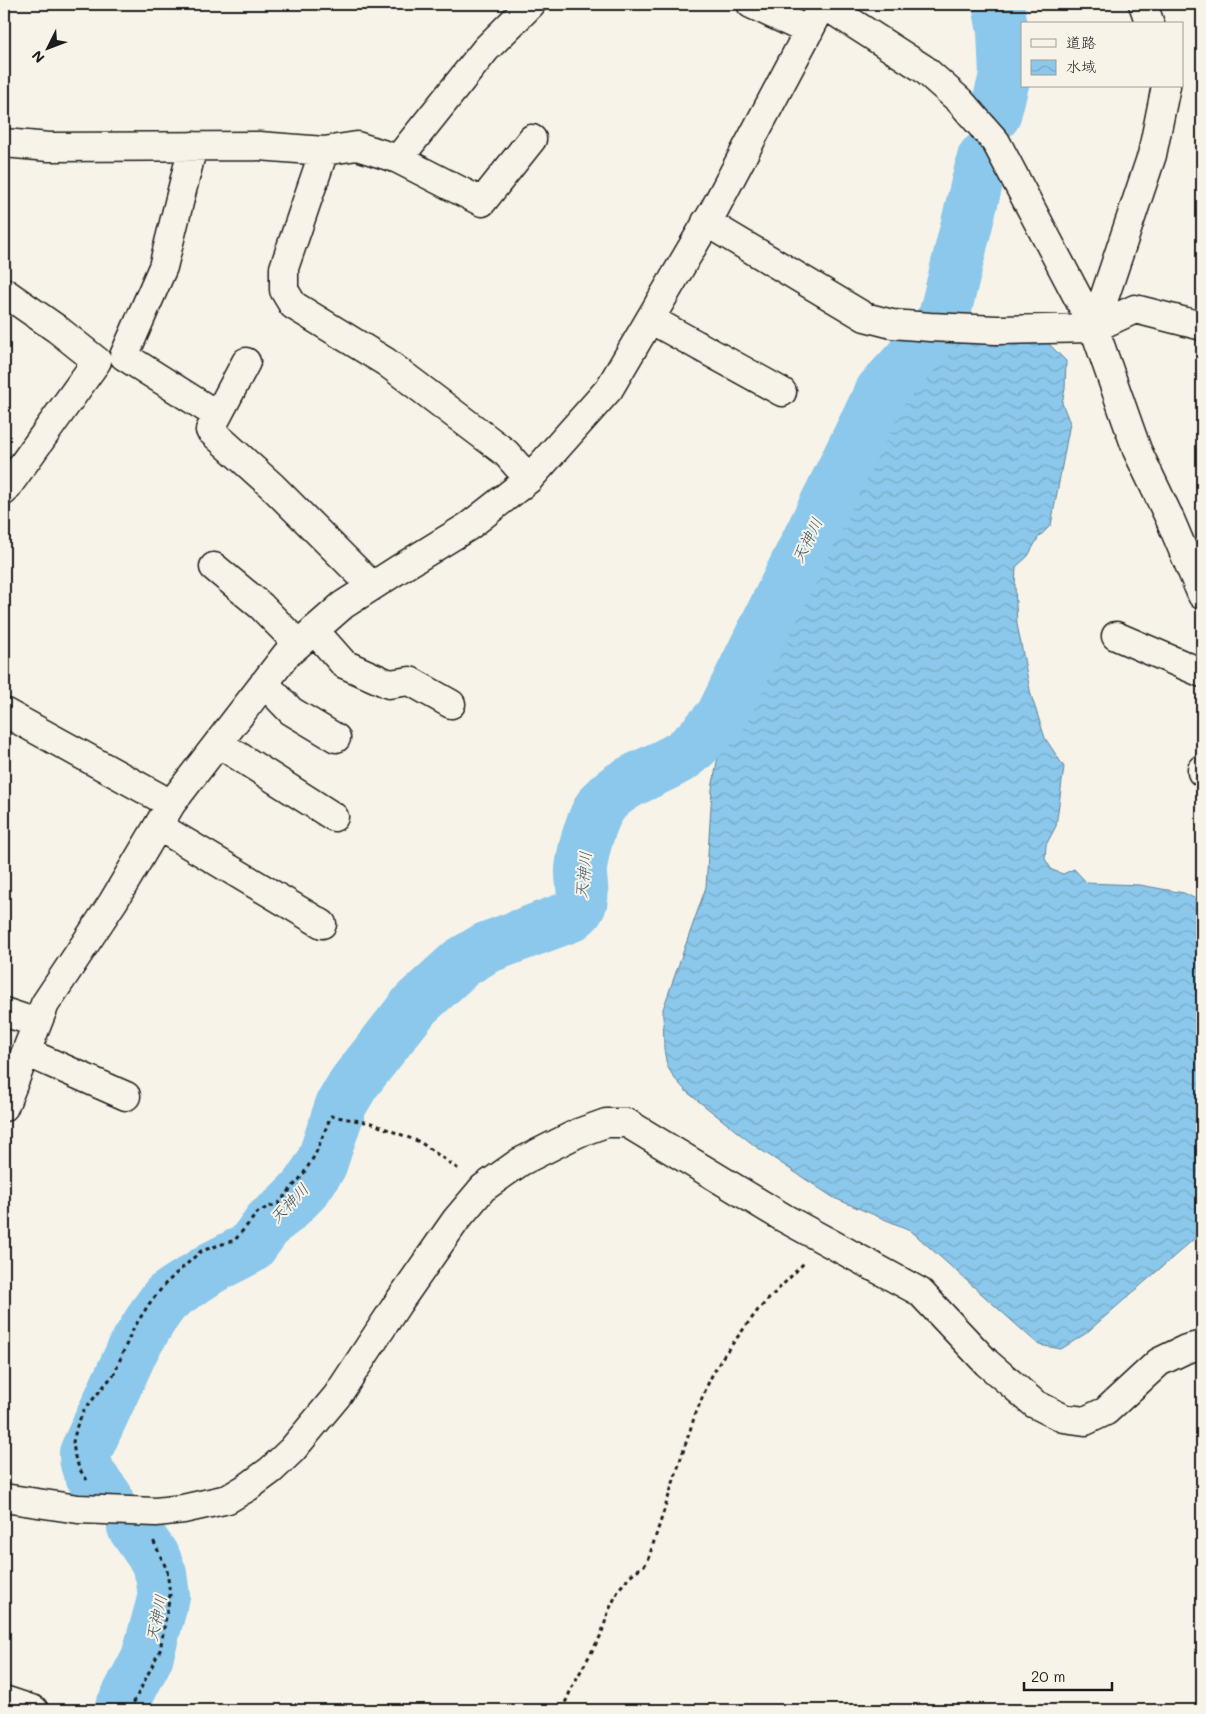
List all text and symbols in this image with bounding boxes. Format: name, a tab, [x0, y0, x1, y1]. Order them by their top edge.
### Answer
north arrow	[22, 22, 72, 72]
legend	[1021, 22, 1184, 88]
text: 道路	[1066, 32, 1096, 52]
text: N	[27, 47, 49, 67]
text: 水域	[1066, 56, 1096, 76]
water label: 天神川	[787, 514, 827, 566]
water label: 天神川	[570, 850, 595, 900]
water label: 天神川	[264, 1178, 313, 1227]
water label: 天神川	[140, 1592, 171, 1644]
scale bar	[1024, 1659, 1111, 1691]
text: 20 m	[1031, 1666, 1065, 1686]

